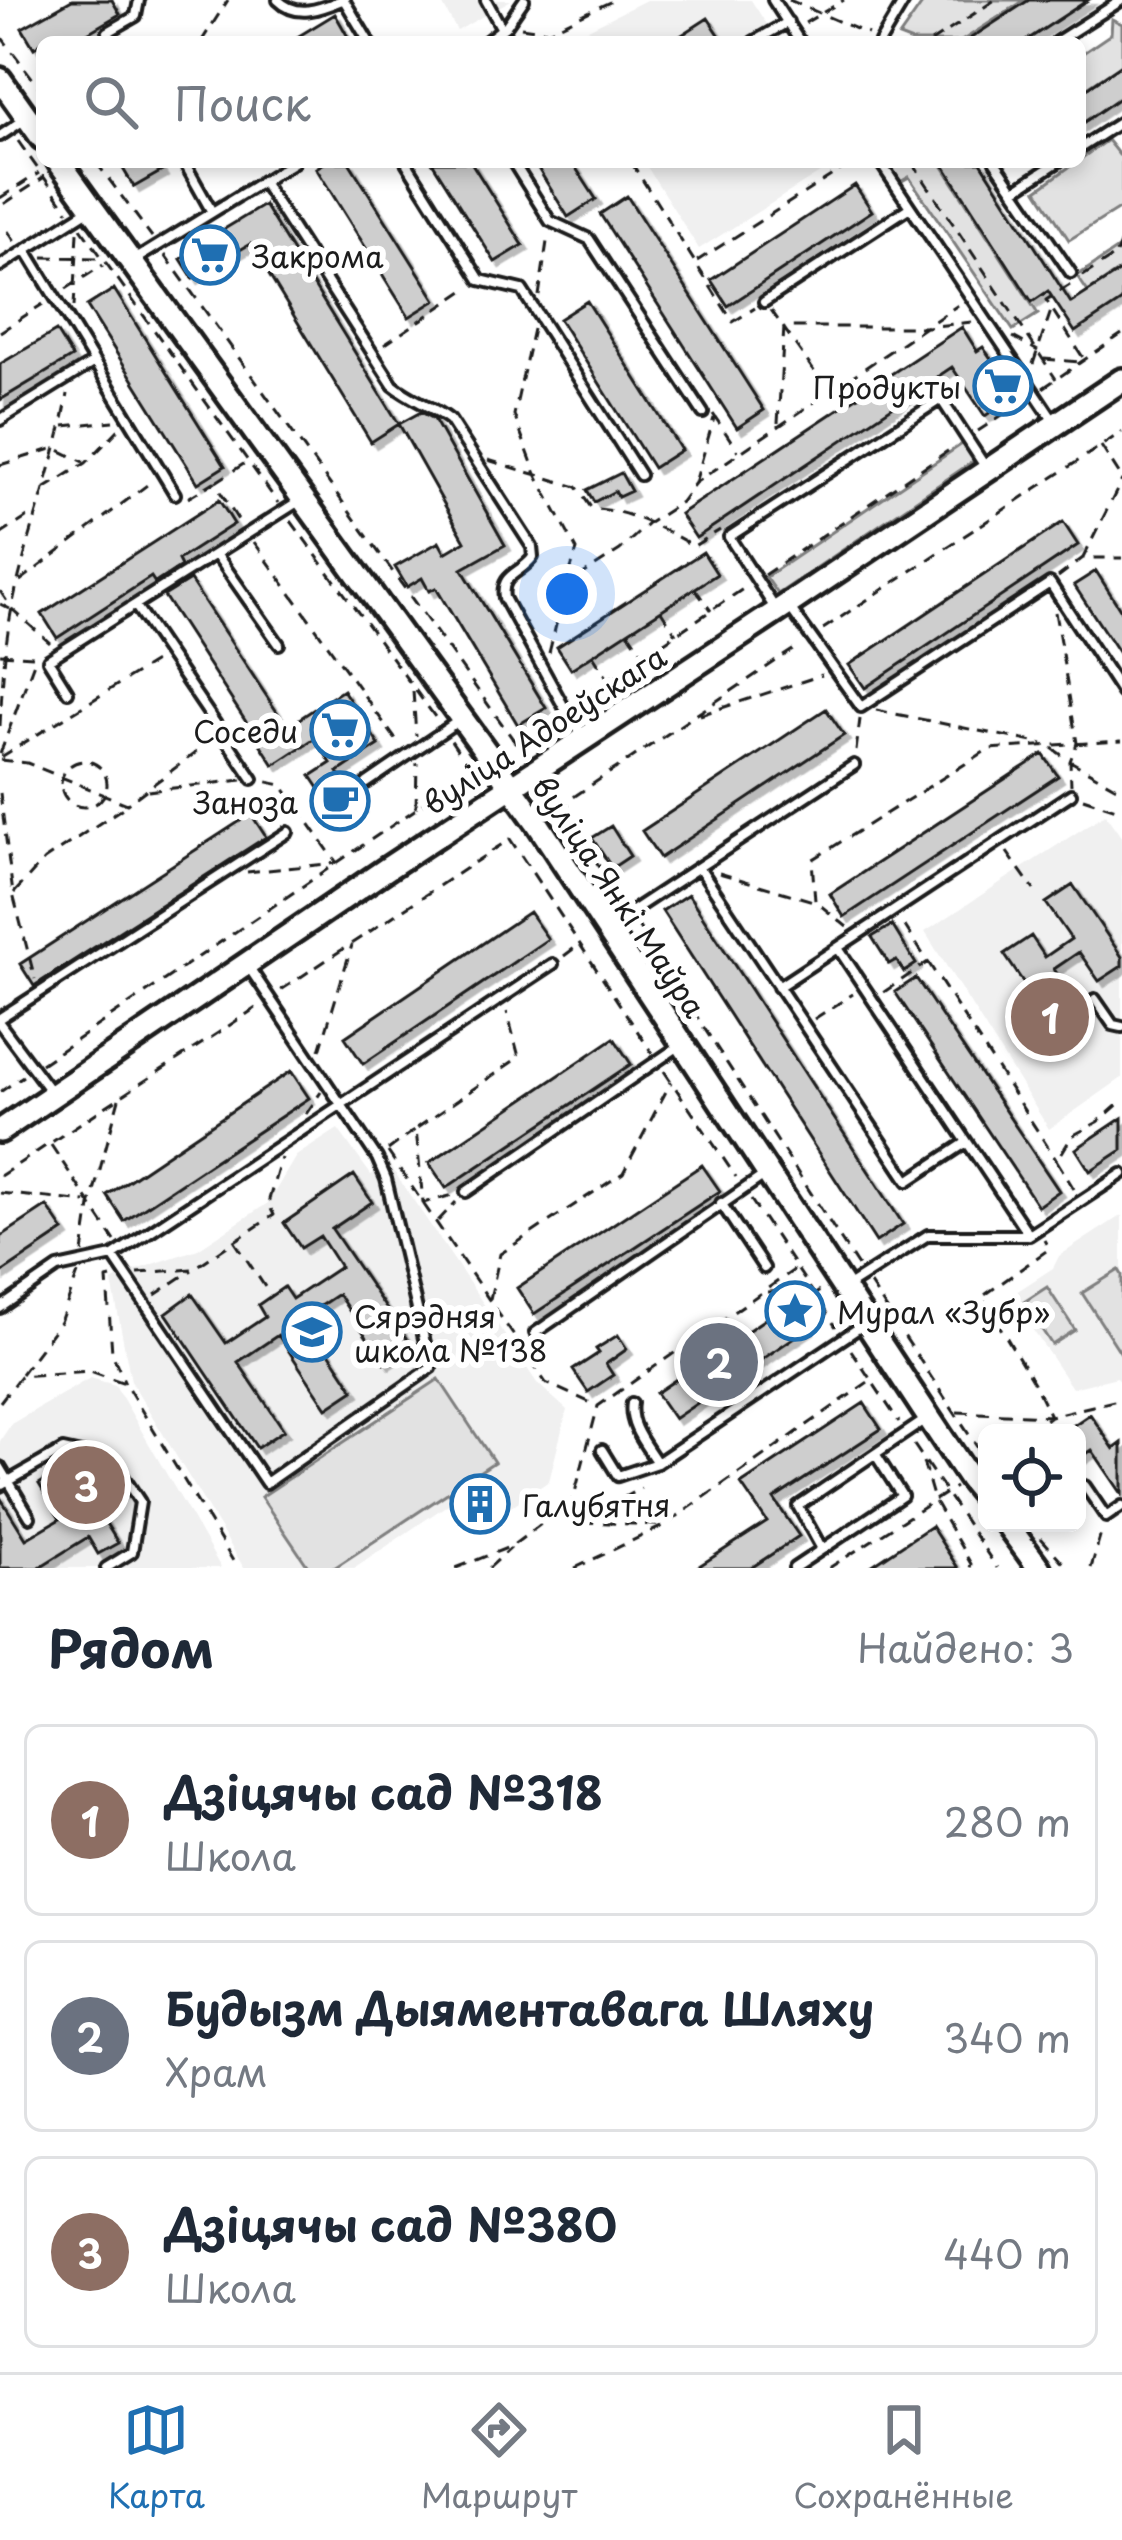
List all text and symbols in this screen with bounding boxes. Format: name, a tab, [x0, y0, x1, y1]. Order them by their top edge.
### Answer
search box	[36, 36, 1086, 168]
text: Поиск	[174, 68, 311, 136]
icon: search	[78, 69, 144, 135]
supermarket icon: Закрома	[179, 224, 241, 286]
place label: Закрома	[252, 233, 384, 278]
supermarket icon: Продукты	[972, 355, 1034, 417]
place label: Продукты	[813, 364, 961, 409]
your location	[537, 564, 597, 624]
street label: вуліца Адоеўскага	[413, 633, 675, 825]
supermarket icon: Соседи	[309, 699, 371, 761]
place label: Соседи	[193, 708, 298, 753]
street label: вуліца Янкі Маўра	[522, 766, 718, 1026]
cafe icon: Заноза	[309, 770, 371, 832]
place label: Заноза	[192, 779, 298, 824]
pin: 1	[1011, 972, 1089, 1062]
place icon: Мурал «Зубр»	[764, 1280, 826, 1342]
place label: Мурал «Зубр»	[837, 1289, 1050, 1334]
place label: Сярэдняя школа №138	[354, 1293, 548, 1372]
school or university icon: Сярэдняя школа №138	[281, 1301, 343, 1363]
pin: 2	[680, 1317, 758, 1407]
map controls	[978, 1424, 1086, 1532]
button: locate	[978, 1424, 1086, 1532]
pin: 3	[47, 1440, 125, 1530]
building icon: Галубятня	[449, 1473, 511, 1535]
place label: Галубятня	[522, 1482, 670, 1527]
text: Рядом	[48, 1608, 214, 1685]
text: Найдено: 3	[857, 1617, 1074, 1676]
text: Дзіцячы сад №318	[165, 1757, 603, 1825]
text: 1	[81, 1791, 99, 1850]
text: 280 m	[944, 1791, 1071, 1850]
text: Школа	[165, 1825, 296, 1884]
text: Будызм Дыяментавага Шляху	[165, 1973, 874, 2041]
text: 2	[76, 2007, 104, 2066]
text: 340 m	[943, 2007, 1071, 2066]
text: Храм	[165, 2041, 268, 2100]
text: Дзіцячы сад №380	[165, 2189, 617, 2257]
text: 3	[77, 2223, 103, 2282]
text: 440 m	[943, 2223, 1071, 2282]
text: Школа	[165, 2257, 296, 2316]
tab: Карта	[108, 2397, 205, 2519]
tab: Маршрут	[421, 2397, 577, 2519]
tab: Сохранённые	[793, 2397, 1014, 2519]

